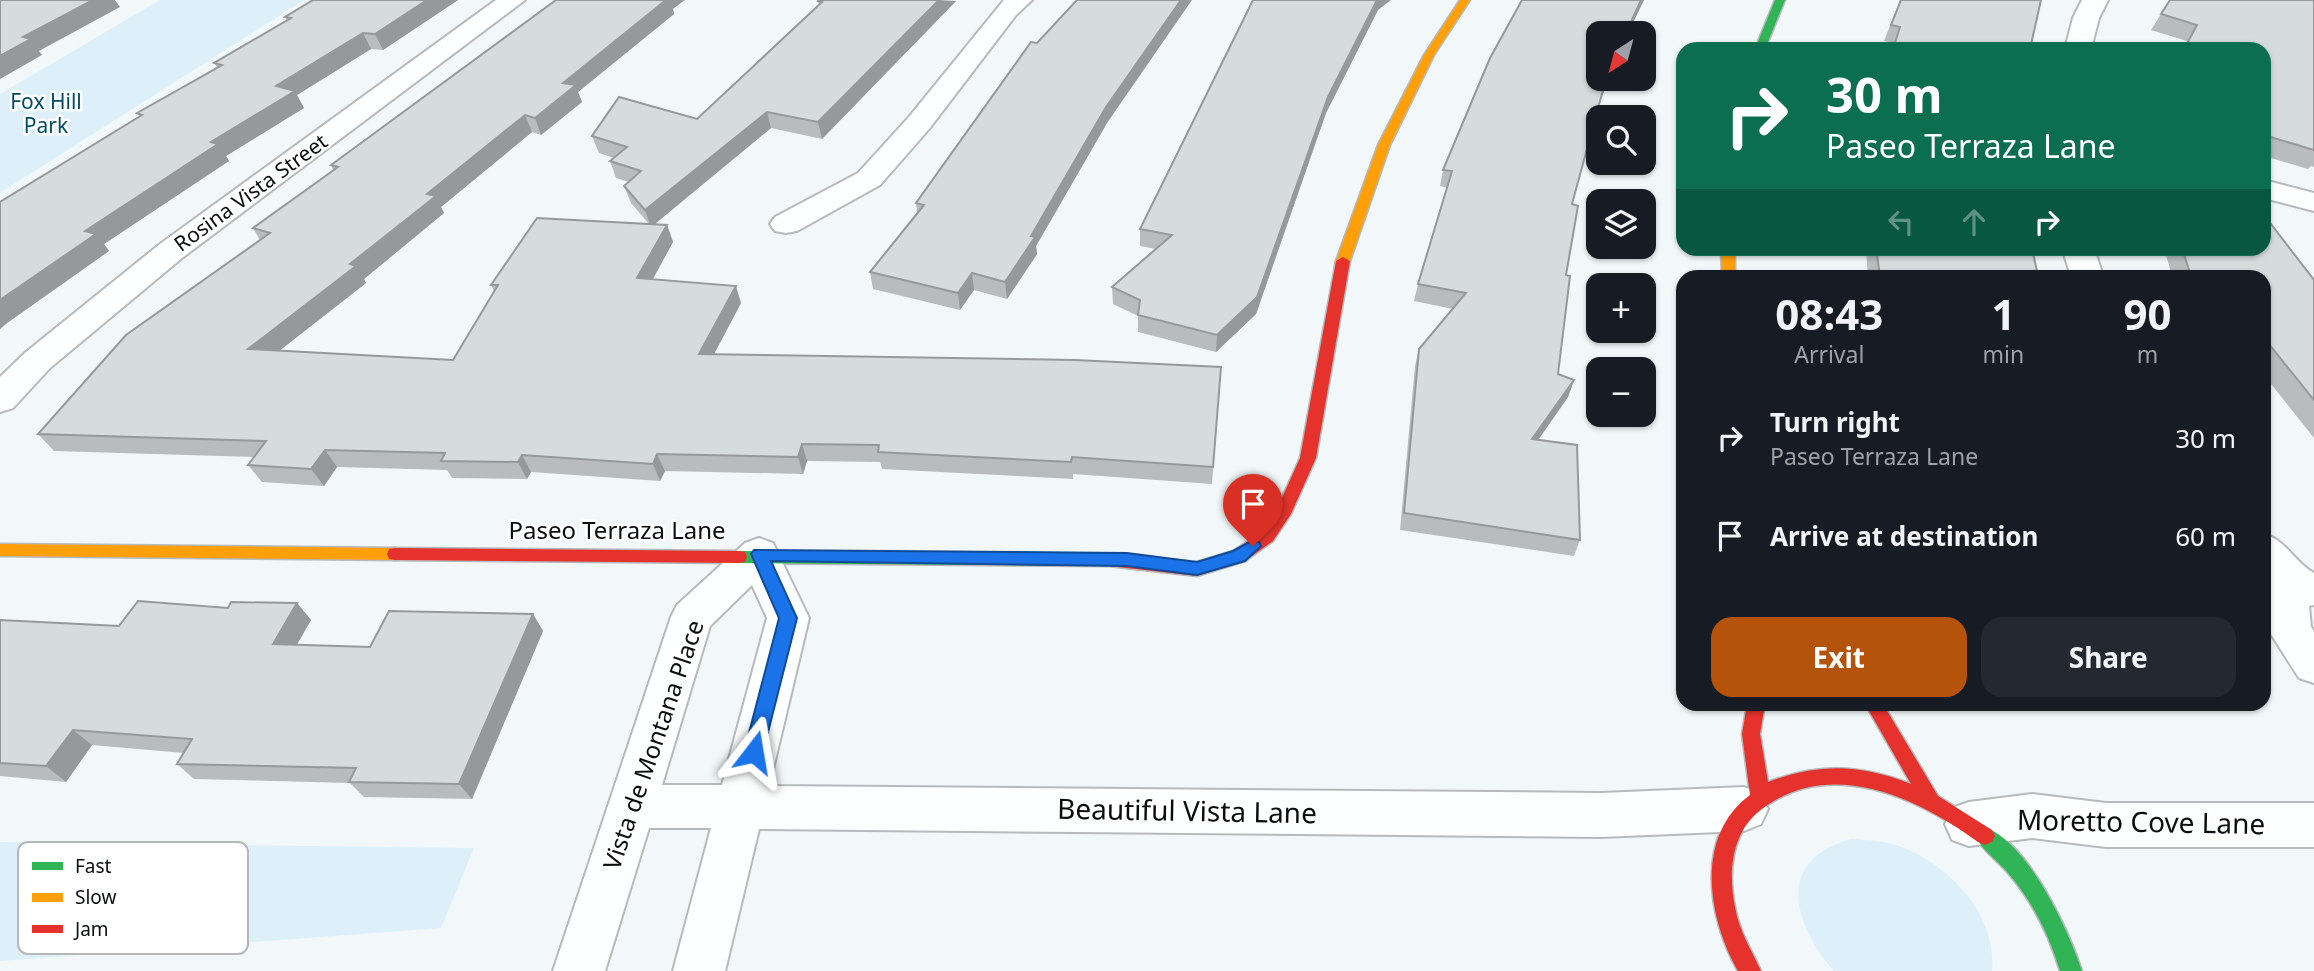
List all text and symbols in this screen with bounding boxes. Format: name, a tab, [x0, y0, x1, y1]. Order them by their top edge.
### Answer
north arrow	[1586, 21, 1656, 91]
map controls	[1586, 21, 1656, 427]
text: 30 m	[1826, 61, 1943, 127]
icon: right	[1711, 70, 1802, 161]
park label: Fox Hill Park	[10, 87, 82, 139]
button: search	[1586, 105, 1656, 175]
text: Paseo Terraza Lane	[1826, 124, 2116, 167]
street label: Rosina Vista Street	[168, 127, 333, 257]
button: layers	[1586, 189, 1656, 259]
icon: left	[1882, 203, 1920, 241]
icon: ahead	[1955, 203, 1993, 241]
icon: right	[2028, 203, 2066, 241]
button: +	[1586, 273, 1656, 343]
text: 08:43	[1775, 285, 1883, 342]
text: 1	[1991, 285, 2015, 342]
text: 90	[2124, 285, 2172, 342]
text: Arrival	[1794, 338, 1864, 370]
text: min	[1983, 338, 2024, 370]
text: m	[2137, 338, 2158, 370]
button: −	[1586, 357, 1656, 427]
text: Turn right	[1770, 404, 1900, 440]
icon: right	[1711, 419, 1749, 457]
text: 30 m	[2175, 420, 2236, 456]
text: Paseo Terraza Lane	[1770, 440, 1978, 472]
pin	[1223, 474, 1283, 546]
icon: arrive	[1234, 485, 1272, 523]
street label: Paseo Terraza Lane	[508, 513, 726, 546]
icon: arrive	[1711, 517, 1749, 555]
text: Arrive at destination	[1770, 518, 2039, 554]
text: 60 m	[2175, 518, 2236, 554]
street label: Vista de Montana Place	[594, 615, 711, 874]
button: Exit	[1711, 617, 1967, 697]
button: Share	[1981, 617, 2236, 697]
position arrow	[717, 715, 791, 789]
street label: Beautiful Vista Lane	[1057, 789, 1317, 831]
street label: Moretto Cove Lane	[2016, 800, 2266, 842]
legend	[18, 842, 248, 954]
text: Fast	[75, 853, 112, 879]
text: Slow	[75, 884, 116, 910]
text: Jam	[73, 916, 109, 942]

